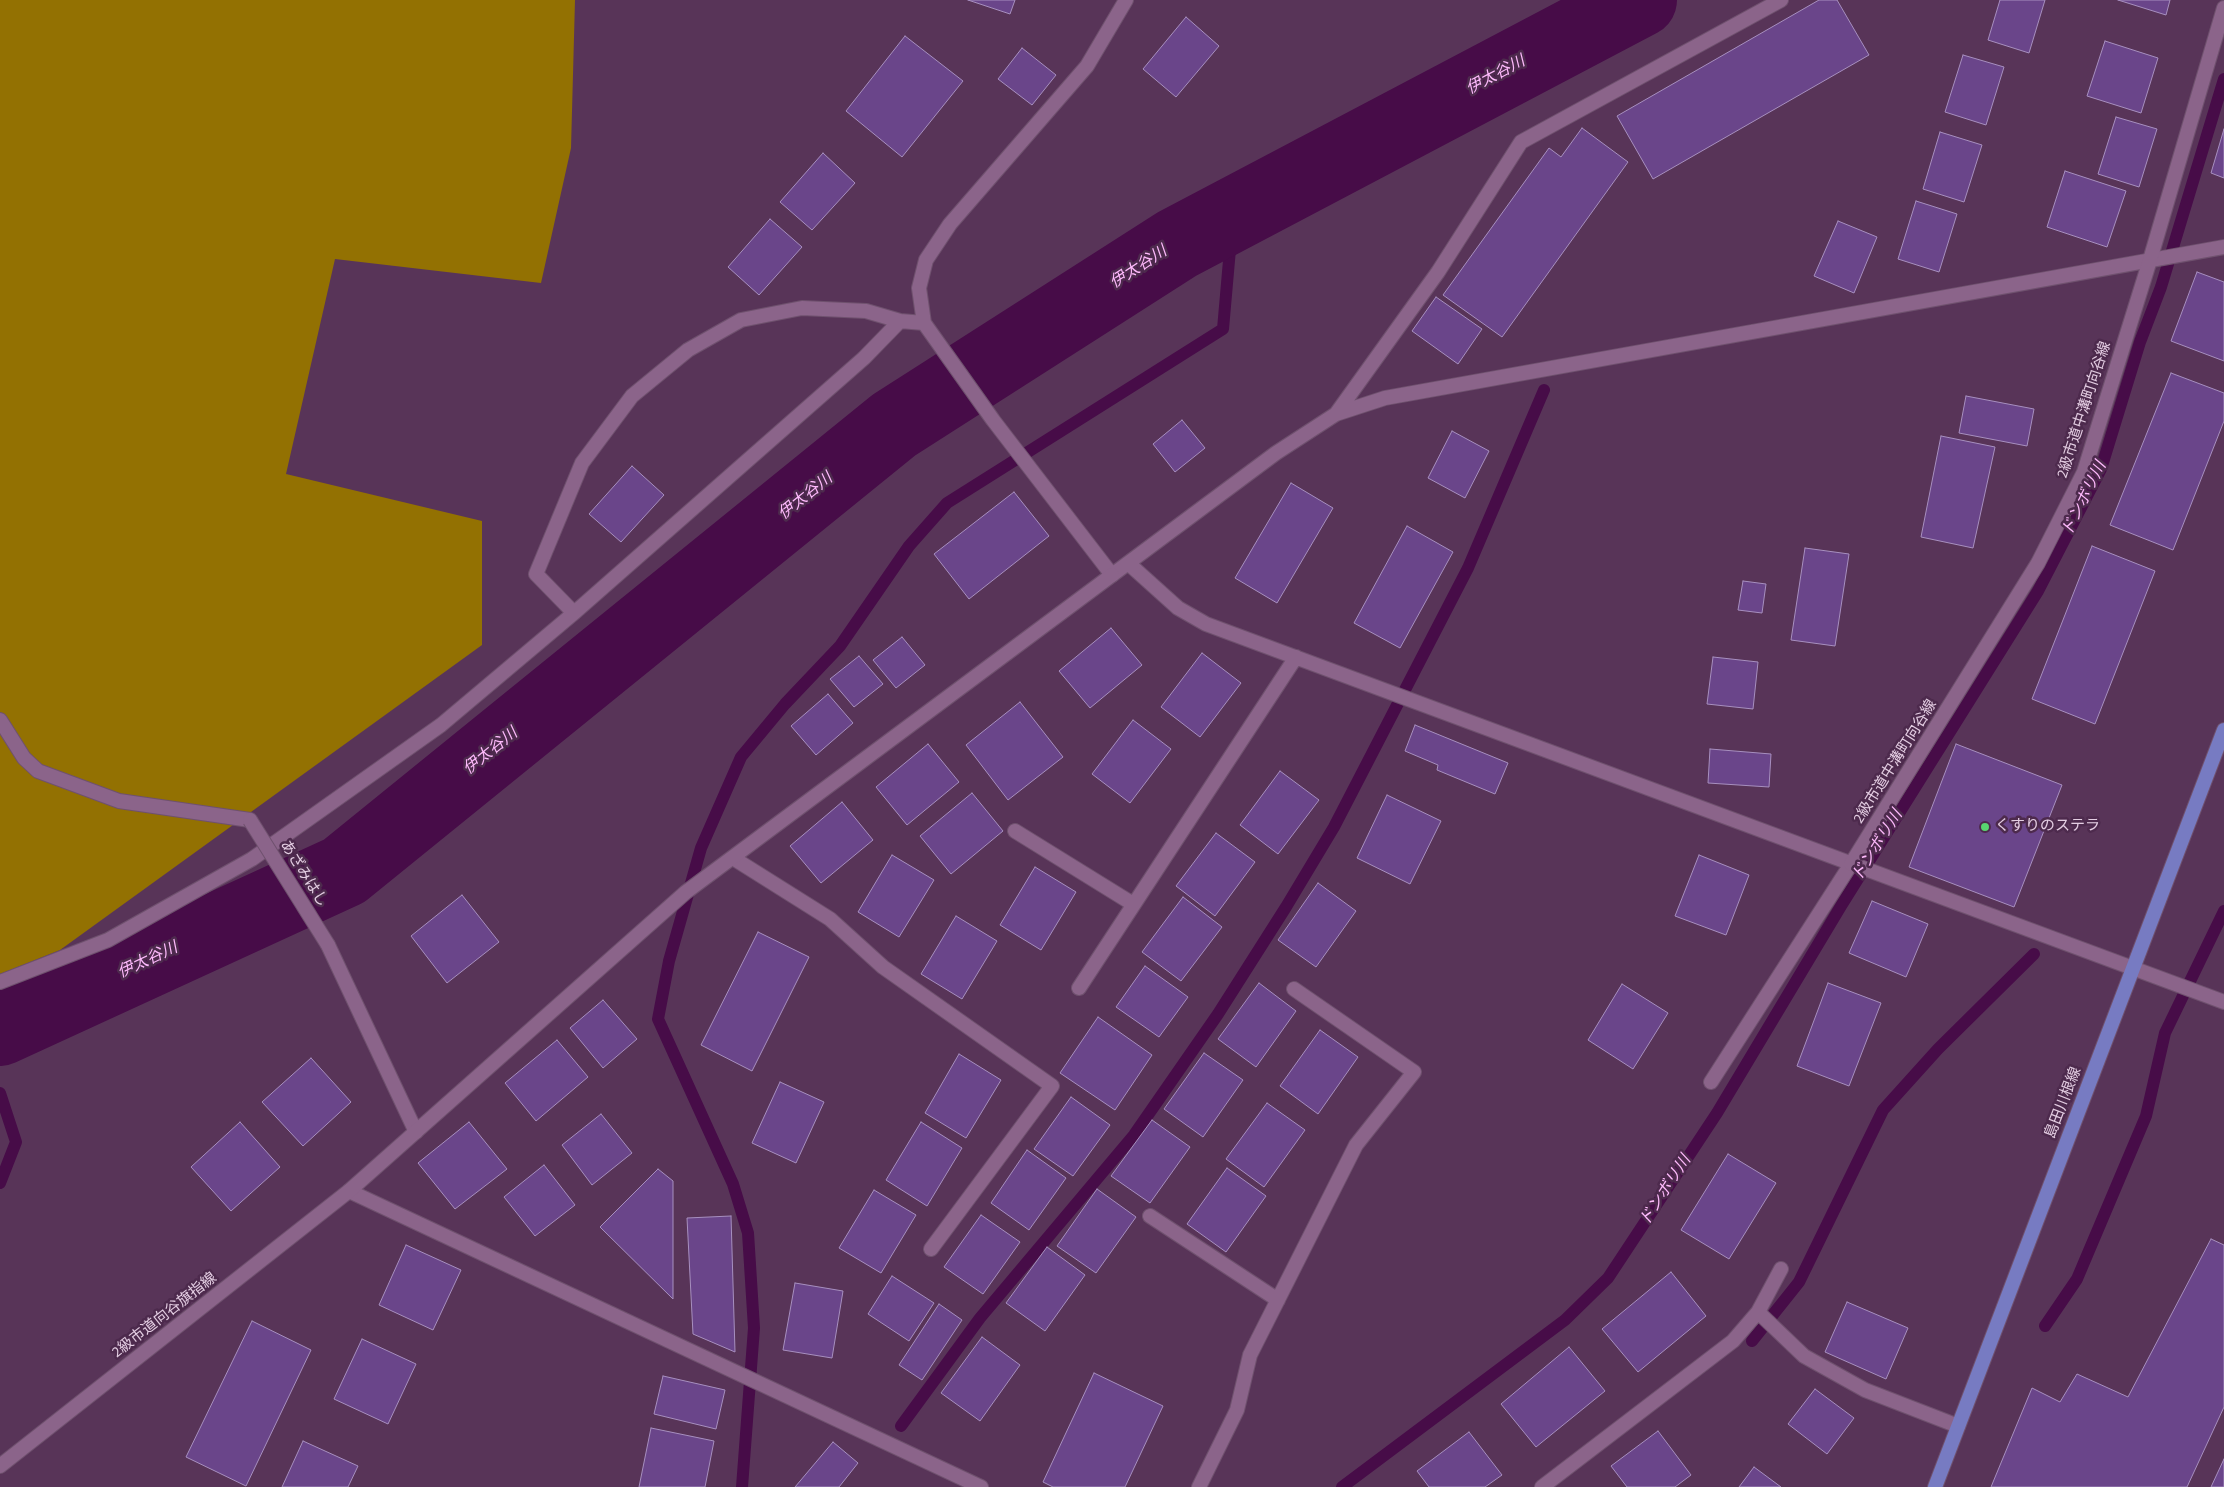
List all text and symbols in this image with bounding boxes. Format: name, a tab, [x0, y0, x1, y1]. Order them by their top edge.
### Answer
water label: 伊太谷川	[1463, 53, 1529, 99]
water label: 伊太谷川	[1107, 243, 1171, 293]
street label: 2級市道中溝町向谷線	[2054, 339, 2116, 481]
water label: ドンボリ川	[2059, 459, 2111, 539]
water label: 伊太谷川	[775, 469, 837, 525]
street label: 2級市道中溝町向谷線	[1851, 697, 1941, 827]
water label: 伊太谷川	[460, 724, 522, 780]
water label: ドンボリ川	[1849, 807, 1907, 885]
place label: くすりのステラ	[1995, 818, 2100, 836]
marker: くすりのステラ	[1979, 821, 1991, 833]
street label: あざみはし	[275, 837, 331, 911]
water label: 伊太谷川	[115, 939, 181, 983]
street label: 島田川根線	[2042, 1065, 2086, 1141]
water label: ドンボリ川	[1636, 1152, 1696, 1230]
street label: 2級市道向谷旗指線	[109, 1270, 221, 1362]

